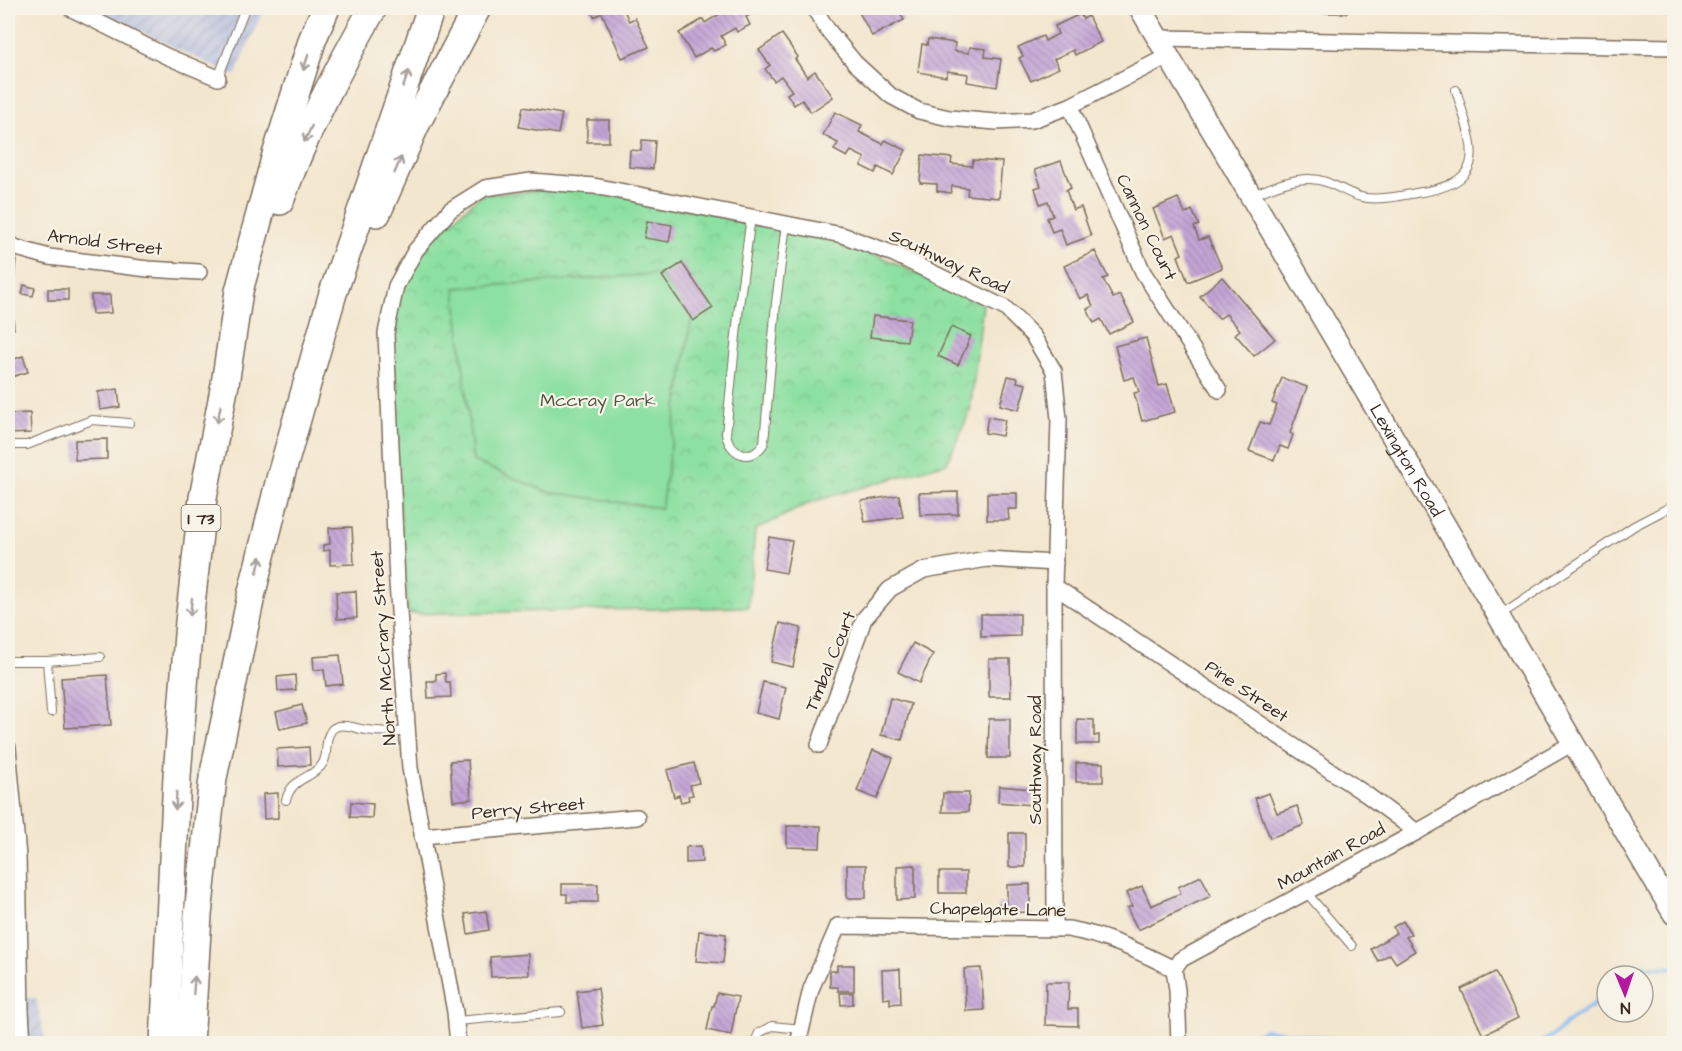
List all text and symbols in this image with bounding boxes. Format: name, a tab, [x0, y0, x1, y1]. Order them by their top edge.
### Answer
one-way arrow	[299, 52, 310, 71]
one-way arrow	[401, 70, 412, 89]
one-way arrow	[302, 125, 313, 143]
one-way arrow	[393, 157, 404, 175]
street label: Cannon Court	[1110, 170, 1183, 285]
street label: Arnold Street	[46, 223, 164, 262]
street label: Southway Road	[885, 223, 1013, 301]
park label: Mccray Park	[540, 388, 656, 414]
street label: Lexington Road	[1363, 400, 1449, 521]
one-way arrow	[213, 404, 224, 423]
road number: I 73	[182, 505, 220, 531]
street label: North McCrary Street	[364, 549, 404, 746]
one-way arrow	[253, 556, 265, 575]
one-way arrow	[185, 597, 196, 616]
street label: Timbal Court	[799, 606, 862, 715]
street label: Pine Street	[1200, 654, 1294, 729]
street label: Southway Road	[1023, 695, 1049, 825]
one-way arrow	[170, 791, 181, 811]
street label: Perry Street	[470, 791, 587, 827]
street label: Mountain Road	[1273, 816, 1390, 896]
street label: Chapelgate Lane	[930, 896, 1067, 924]
north arrow	[1595, 964, 1655, 1024]
one-way arrow	[188, 976, 199, 996]
text: N	[1620, 997, 1631, 1019]

